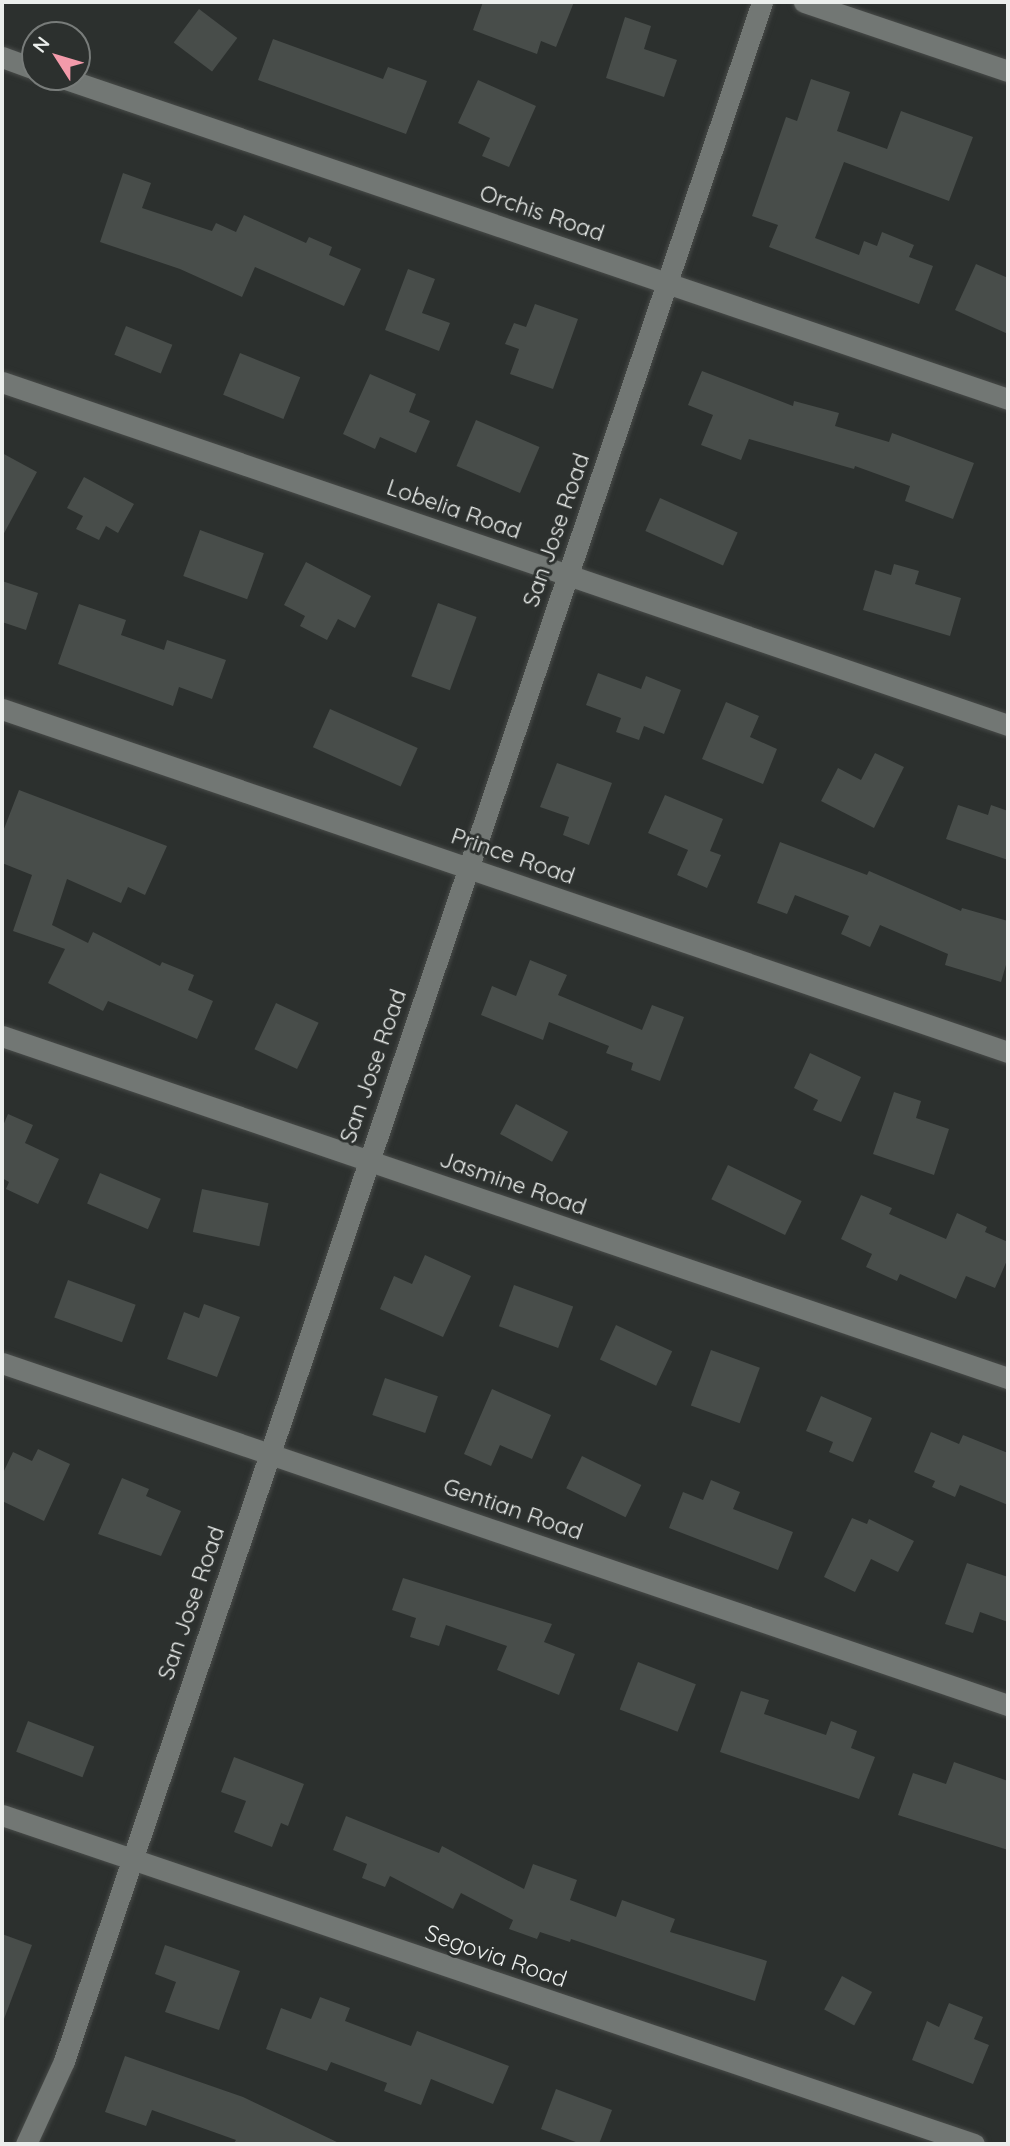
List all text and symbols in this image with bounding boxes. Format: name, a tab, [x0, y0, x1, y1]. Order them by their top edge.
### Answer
north arrow	[21, 21, 91, 91]
text: N	[27, 32, 55, 57]
street label: Orchis Road	[476, 179, 608, 247]
street label: San Jose Road	[517, 450, 595, 610]
street label: Lobelia Road	[383, 473, 525, 545]
street label: Prince Road	[448, 822, 578, 890]
street label: San Jose Road	[334, 986, 412, 1146]
street label: Jasmine Road	[436, 1145, 590, 1221]
street label: Gentian Road	[440, 1472, 586, 1546]
street label: San Jose Road	[152, 1523, 230, 1683]
street label: Segovia Road	[422, 1919, 570, 1993]

